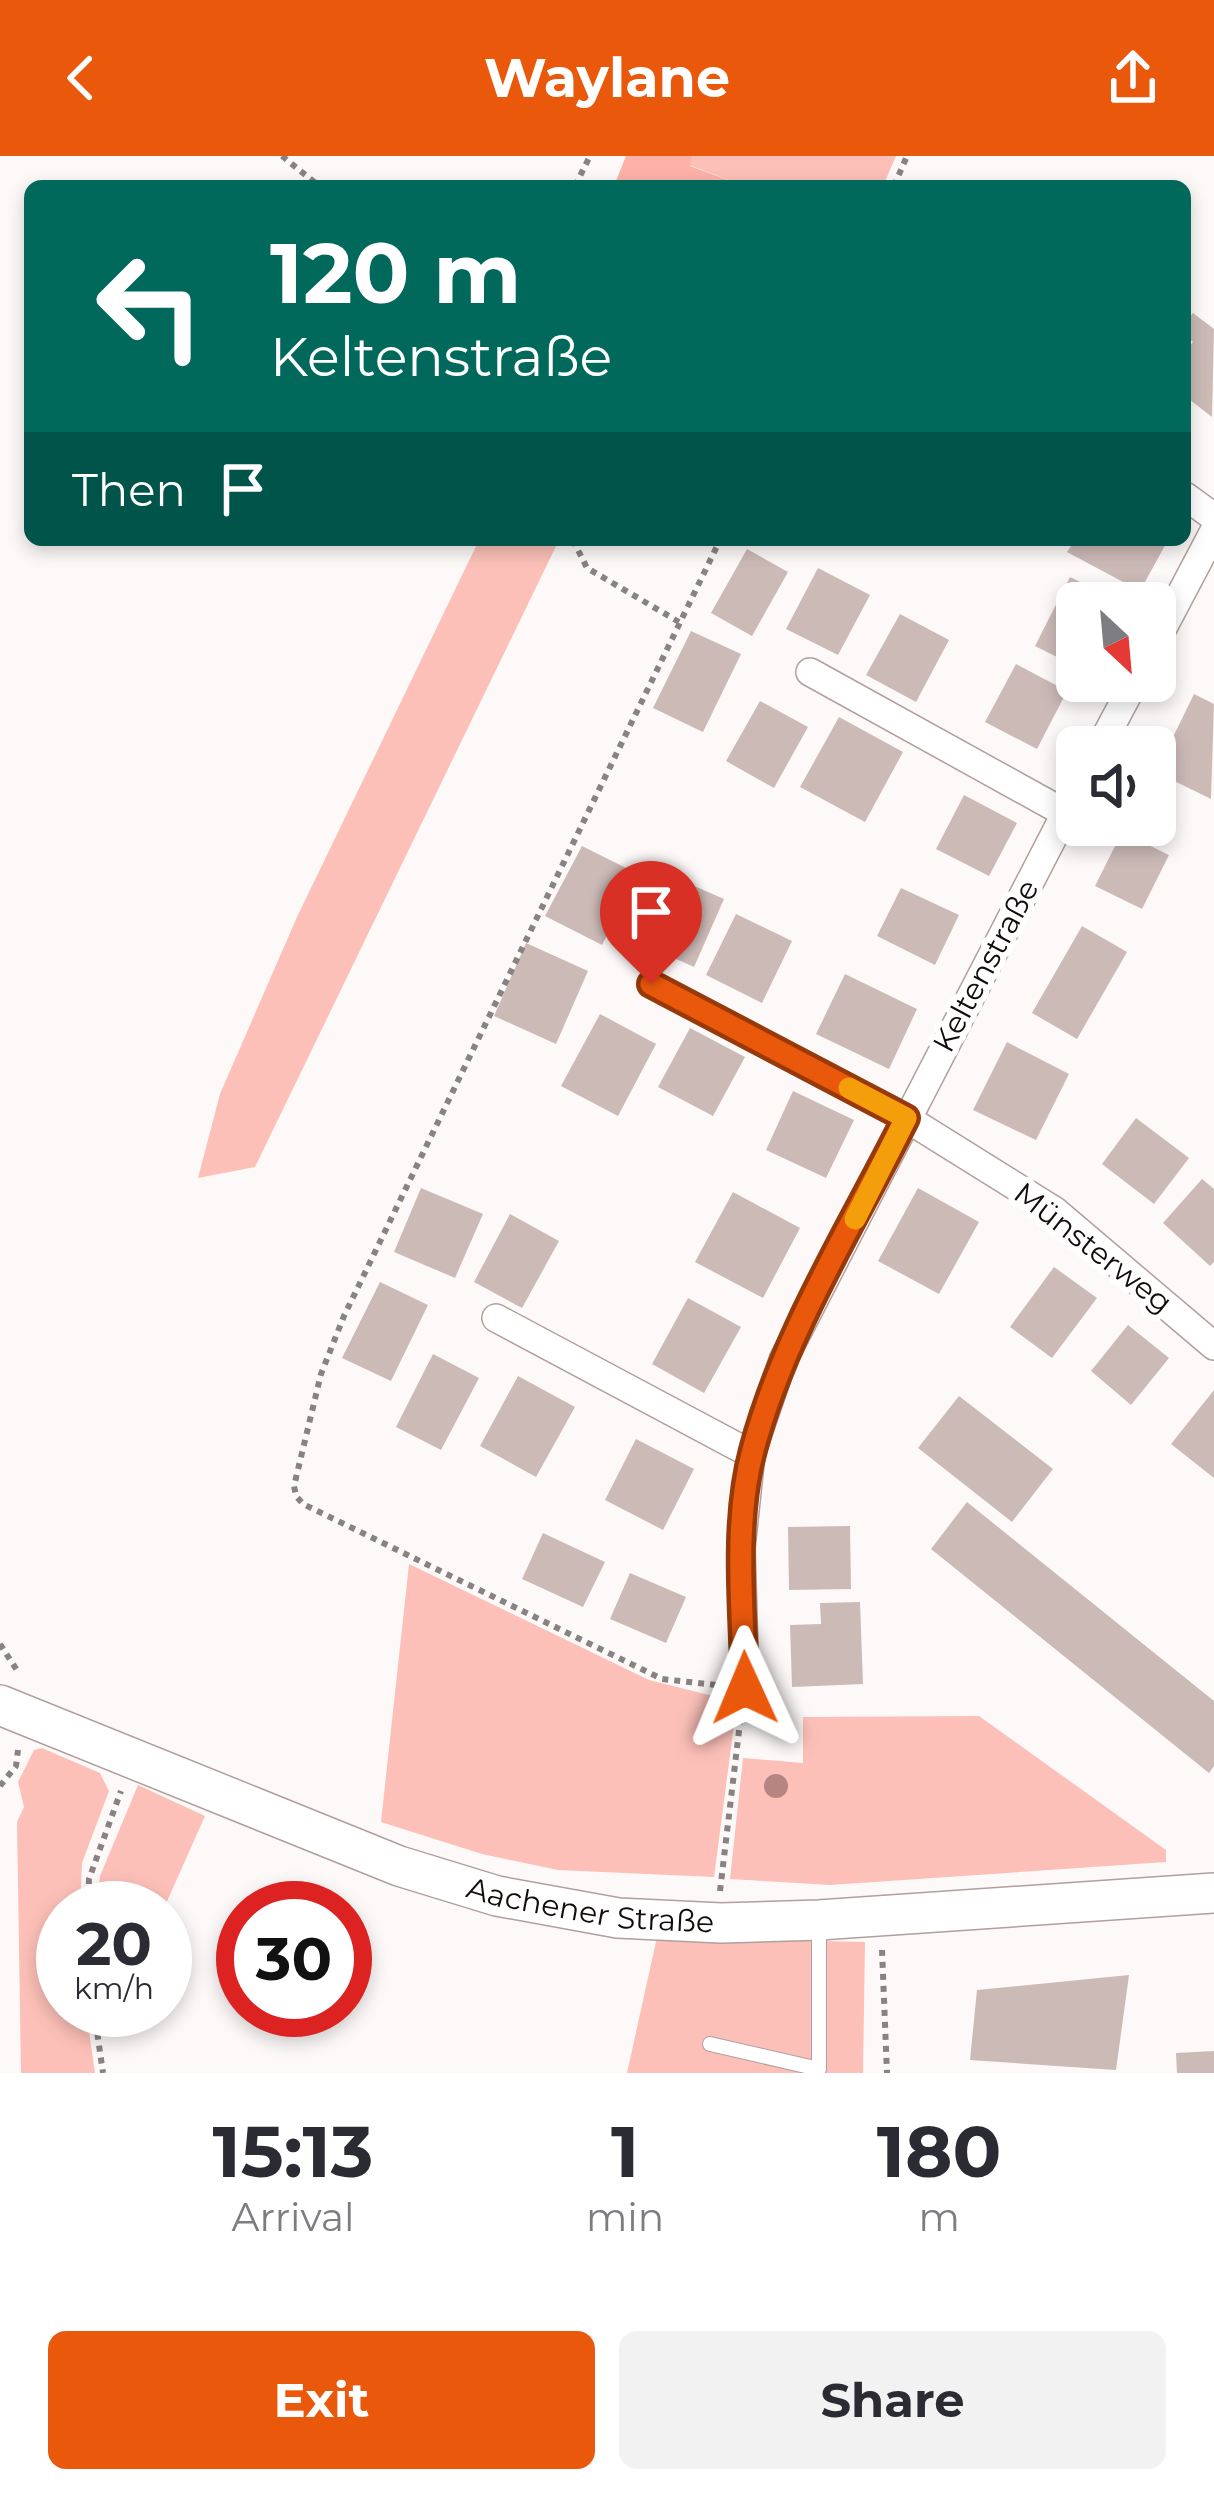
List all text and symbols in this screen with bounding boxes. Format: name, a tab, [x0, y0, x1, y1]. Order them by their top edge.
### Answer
icon: back	[48, 45, 114, 111]
text: Waylane	[484, 45, 730, 111]
icon: share	[1100, 45, 1166, 111]
text: 120 m	[270, 222, 521, 324]
icon: left	[72, 228, 228, 384]
text: Keltenstraße	[270, 324, 612, 390]
icon: arrive	[210, 456, 276, 522]
text: Then	[72, 462, 186, 517]
north arrow	[1056, 582, 1176, 702]
map controls	[1056, 582, 1176, 846]
button: sound	[1056, 726, 1176, 846]
pin	[600, 861, 702, 984]
street label: Keltenstraße	[925, 873, 1047, 1058]
icon: arrive	[618, 879, 684, 945]
street label: Münsterweg	[1007, 1174, 1180, 1321]
position arrow	[682, 1625, 808, 1751]
street label: Aachener Straße	[462, 1869, 715, 1941]
speed limit sign: 30	[216, 1881, 372, 2037]
text: 20	[76, 1907, 152, 1980]
text: km/h	[74, 1970, 154, 2007]
text: 15:13	[213, 2107, 373, 2195]
text: 1	[611, 2107, 639, 2195]
text: 180	[877, 2107, 1001, 2195]
text: Arrival	[231, 2193, 354, 2241]
text: min	[586, 2193, 664, 2241]
text: m	[918, 2193, 960, 2241]
button: Exit	[48, 2331, 595, 2469]
button: Share	[619, 2331, 1166, 2469]

